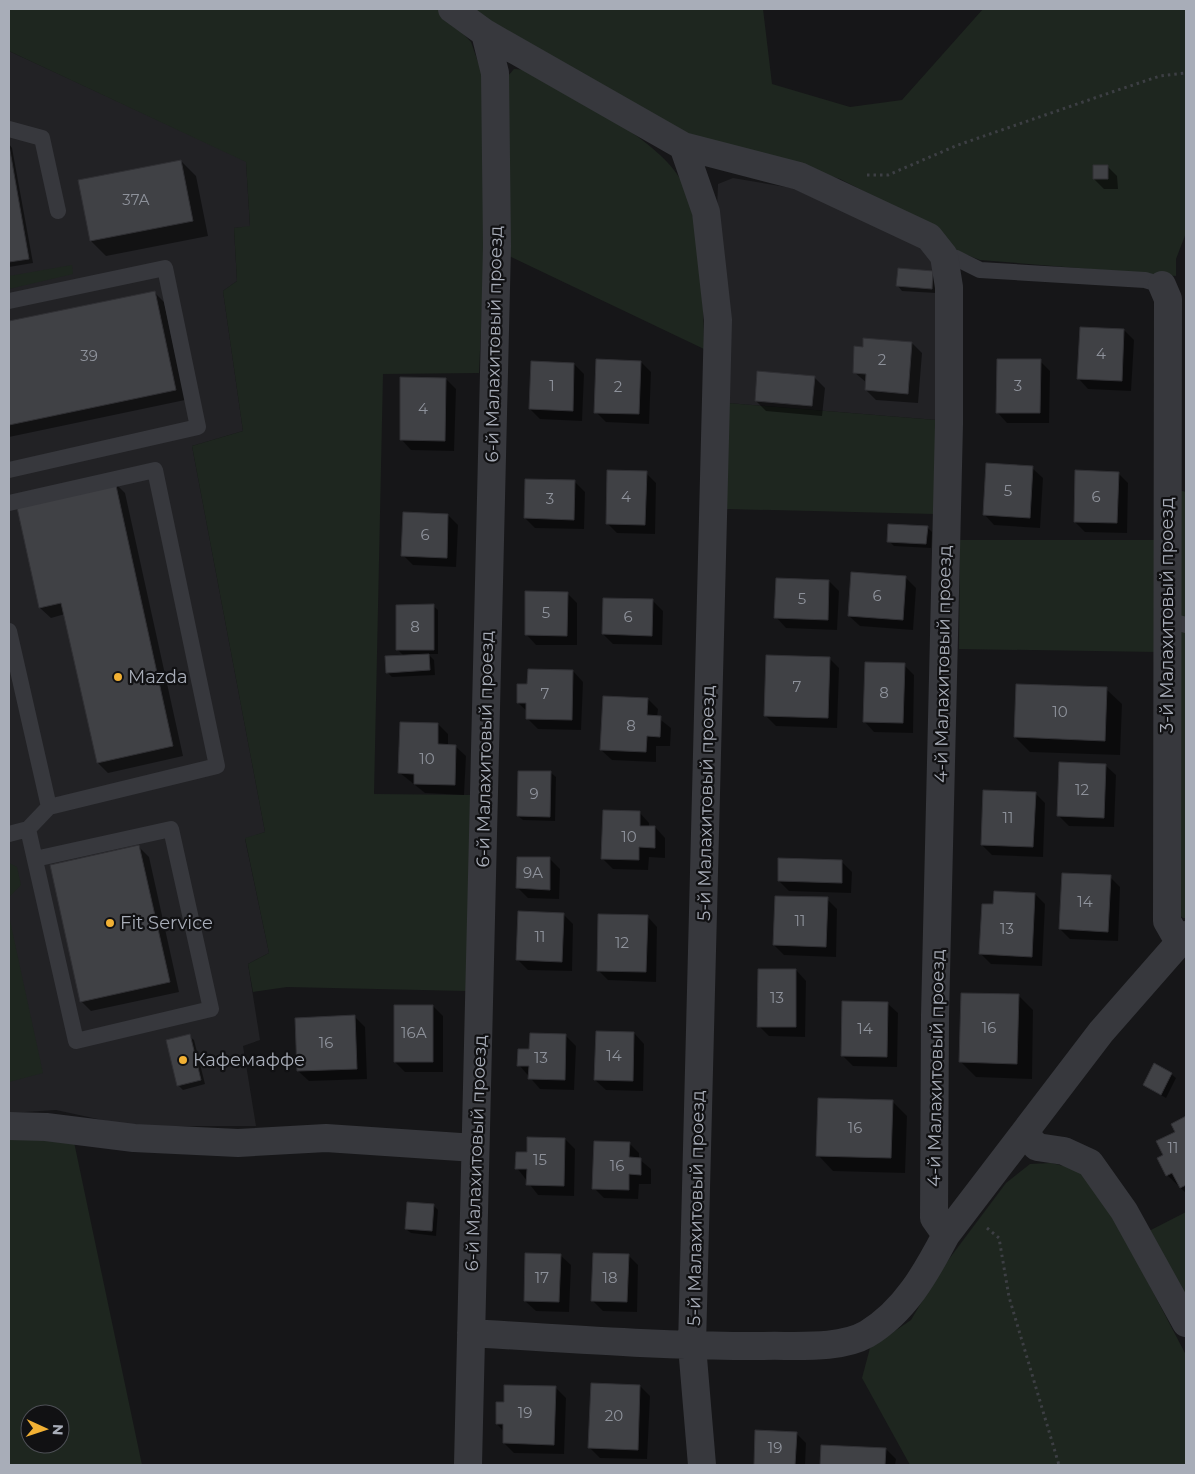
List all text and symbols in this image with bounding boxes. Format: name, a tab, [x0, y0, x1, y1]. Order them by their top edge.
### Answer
house number: 37А	[122, 190, 150, 209]
street label: 6-й Малахитовый проезд	[481, 225, 507, 463]
house number: 4	[1096, 344, 1106, 363]
house number: 39	[80, 346, 98, 365]
house number: 2	[878, 350, 886, 369]
house number: 1	[549, 376, 555, 395]
house number: 3	[1014, 376, 1022, 395]
house number: 2	[614, 377, 622, 396]
house number: 4	[418, 399, 428, 418]
house number: 5	[1004, 481, 1012, 500]
house number: 4	[621, 487, 631, 506]
house number: 6	[1091, 487, 1101, 506]
house number: 3	[546, 489, 554, 508]
street label: 3-й Малахитовый проезд	[1156, 497, 1178, 733]
house number: 6	[420, 525, 430, 544]
street label: 4-й Малахитовый проезд	[930, 545, 956, 783]
house number: 6	[872, 586, 882, 605]
house number: 5	[798, 589, 806, 608]
house number: 5	[542, 603, 550, 622]
house number: 6	[623, 607, 633, 626]
house number: 8	[410, 617, 420, 636]
street label: 6-й Малахитовый проезд	[472, 630, 498, 868]
place label: Mazda	[128, 666, 188, 688]
marker: Mazda	[112, 671, 124, 683]
house number: 7	[793, 677, 802, 696]
house number: 8	[879, 683, 889, 702]
house number: 7	[541, 684, 550, 703]
street label: 5-й Малахитовый проезд	[693, 685, 719, 921]
house number: 10	[1052, 702, 1068, 721]
house number: 8	[626, 716, 636, 735]
house number: 10	[419, 749, 435, 768]
house number: 12	[1075, 780, 1089, 799]
house number: 9	[529, 784, 539, 803]
house number: 11	[1003, 808, 1013, 827]
house number: 10	[621, 827, 637, 846]
house number: 9А	[523, 863, 543, 882]
house number: 14	[1077, 892, 1093, 911]
house number: 11	[795, 911, 805, 930]
place label: Fit Service	[120, 912, 213, 934]
marker: Fit Service	[104, 917, 116, 929]
house number: 13	[1000, 919, 1014, 938]
house number: 11	[535, 927, 545, 946]
house number: 12	[615, 933, 629, 952]
street label: 4-й Малахитовый проезд	[923, 949, 949, 1187]
house number: 13	[770, 988, 784, 1007]
house number: 16	[982, 1018, 996, 1037]
house number: 14	[857, 1019, 873, 1038]
house number: 16А	[401, 1023, 427, 1042]
house number: 16	[319, 1033, 333, 1052]
street label: 6-й Малахитовый проезд	[461, 1034, 491, 1272]
house number: 14	[606, 1046, 622, 1065]
house number: 13	[534, 1048, 548, 1067]
place label: Кафемаффе	[193, 1049, 305, 1071]
marker: Кафемаффе	[177, 1054, 189, 1066]
street label: 5-й Малахитовый проезд	[683, 1090, 709, 1326]
house number: 16	[848, 1118, 862, 1137]
house number: 11	[1168, 1138, 1178, 1157]
house number: 15	[533, 1150, 547, 1169]
house number: 16	[610, 1156, 624, 1175]
house number: 17	[535, 1268, 549, 1287]
house number: 18	[603, 1268, 618, 1287]
house number: 19	[518, 1403, 532, 1422]
north arrow	[20, 1404, 70, 1454]
house number: 20	[605, 1406, 623, 1425]
text: N	[49, 1424, 67, 1436]
house number: 19	[768, 1438, 782, 1457]

